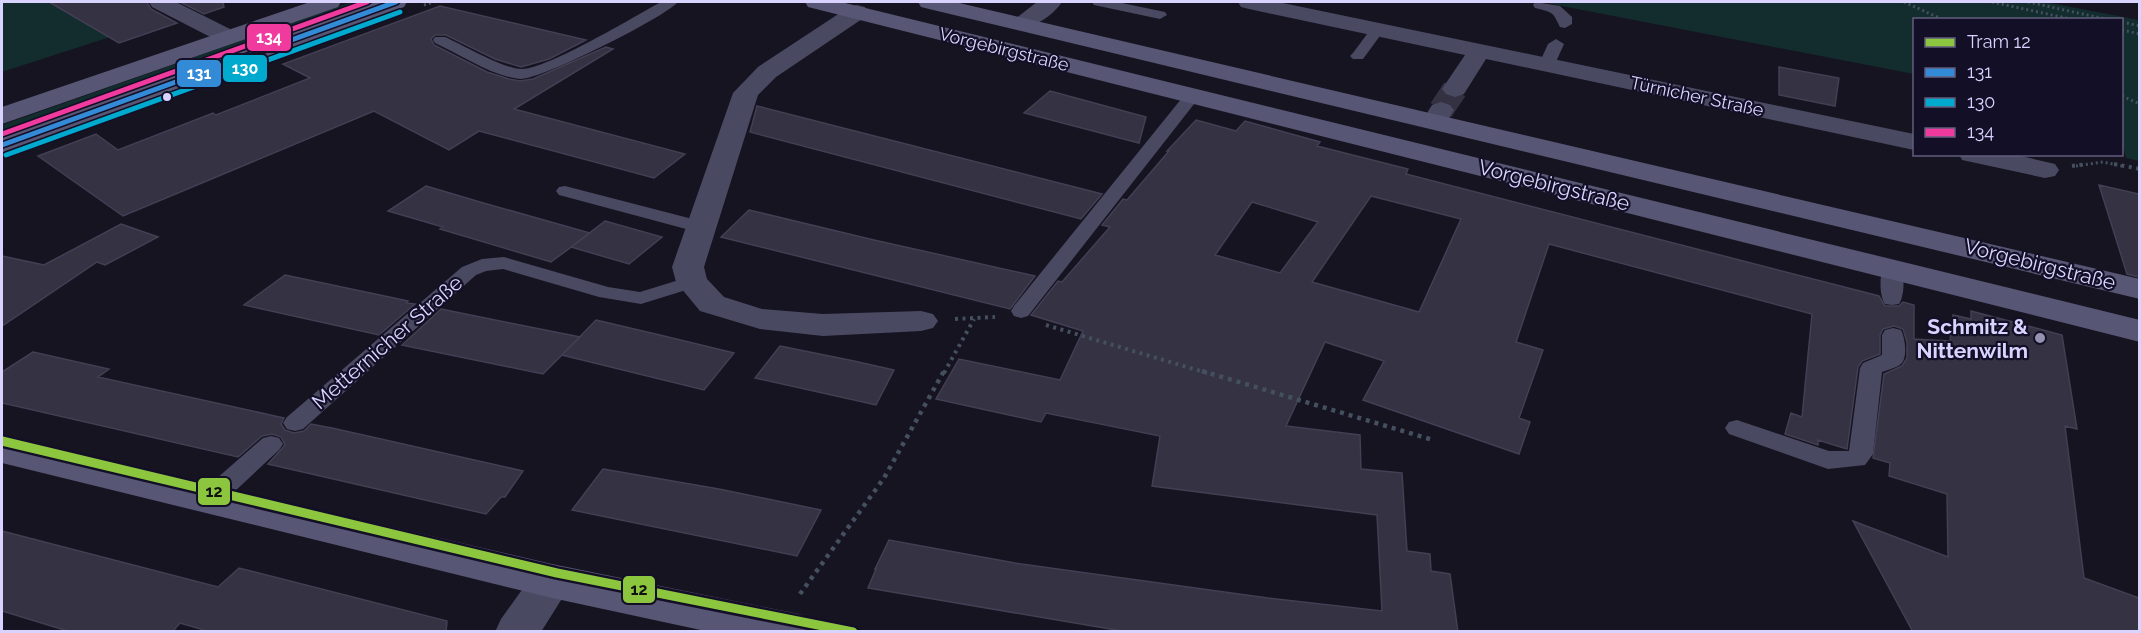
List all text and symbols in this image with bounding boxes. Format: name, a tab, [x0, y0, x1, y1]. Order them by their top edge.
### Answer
legend	[1913, 18, 2123, 156]
line badge: 134	[246, 23, 292, 52]
street label: Vorgebirgstraße	[937, 23, 1071, 75]
text: 134	[256, 28, 282, 47]
text: Tram 12	[1967, 31, 2031, 52]
line badge: 130	[222, 54, 268, 83]
line badge: 131	[176, 59, 222, 88]
text: 130	[232, 59, 259, 78]
text: 131	[1967, 61, 1992, 82]
text: 131	[187, 64, 211, 83]
street label: Türnicher Straße	[1628, 72, 1766, 120]
unlabelled marker	[161, 91, 173, 103]
text: 130	[1967, 91, 1995, 112]
text: 134	[1967, 121, 1994, 142]
street label: Vorgebirgstraße	[1476, 154, 1632, 216]
street label: Vorgebirgstraße	[1962, 233, 2118, 295]
street label: Metternicher Straße	[307, 270, 467, 414]
place label: Schmitz & Nittenwilm	[1916, 314, 2028, 363]
marker: Schmitz & Nittenwilm	[2033, 331, 2047, 345]
line badge: 12	[197, 477, 231, 506]
text: 12	[206, 482, 222, 501]
line badge: 12	[622, 575, 656, 604]
text: 12	[631, 580, 647, 599]

